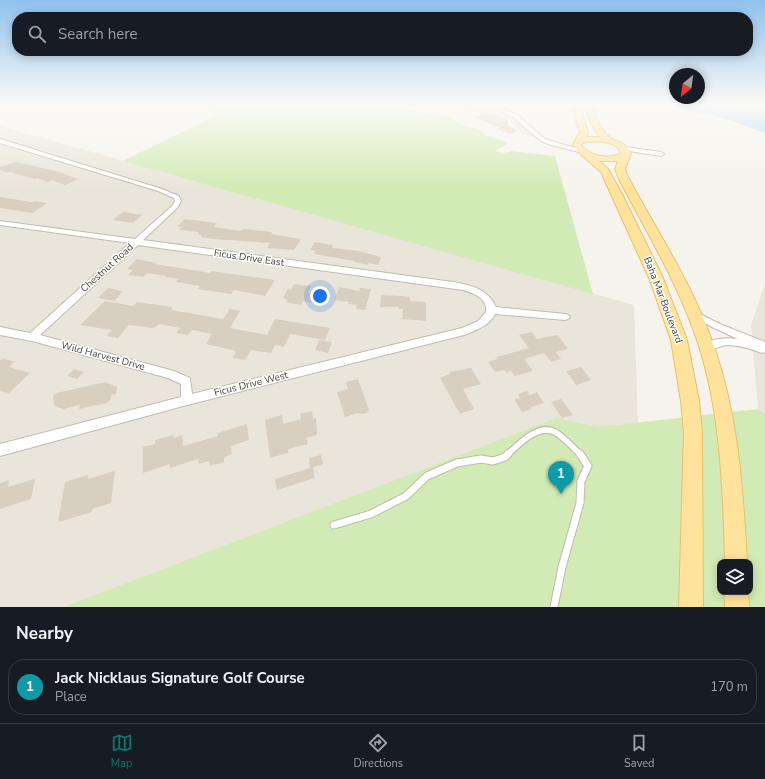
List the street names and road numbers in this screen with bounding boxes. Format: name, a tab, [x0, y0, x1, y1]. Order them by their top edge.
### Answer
street label: Chestnut Road	[78, 240, 137, 295]
street label: Ficus Drive East	[213, 246, 286, 270]
street label: Baha Mar Boulevard	[640, 255, 686, 345]
street label: Wild Harvest Drive	[59, 338, 147, 374]
street label: Ficus Drive West	[213, 368, 290, 400]

